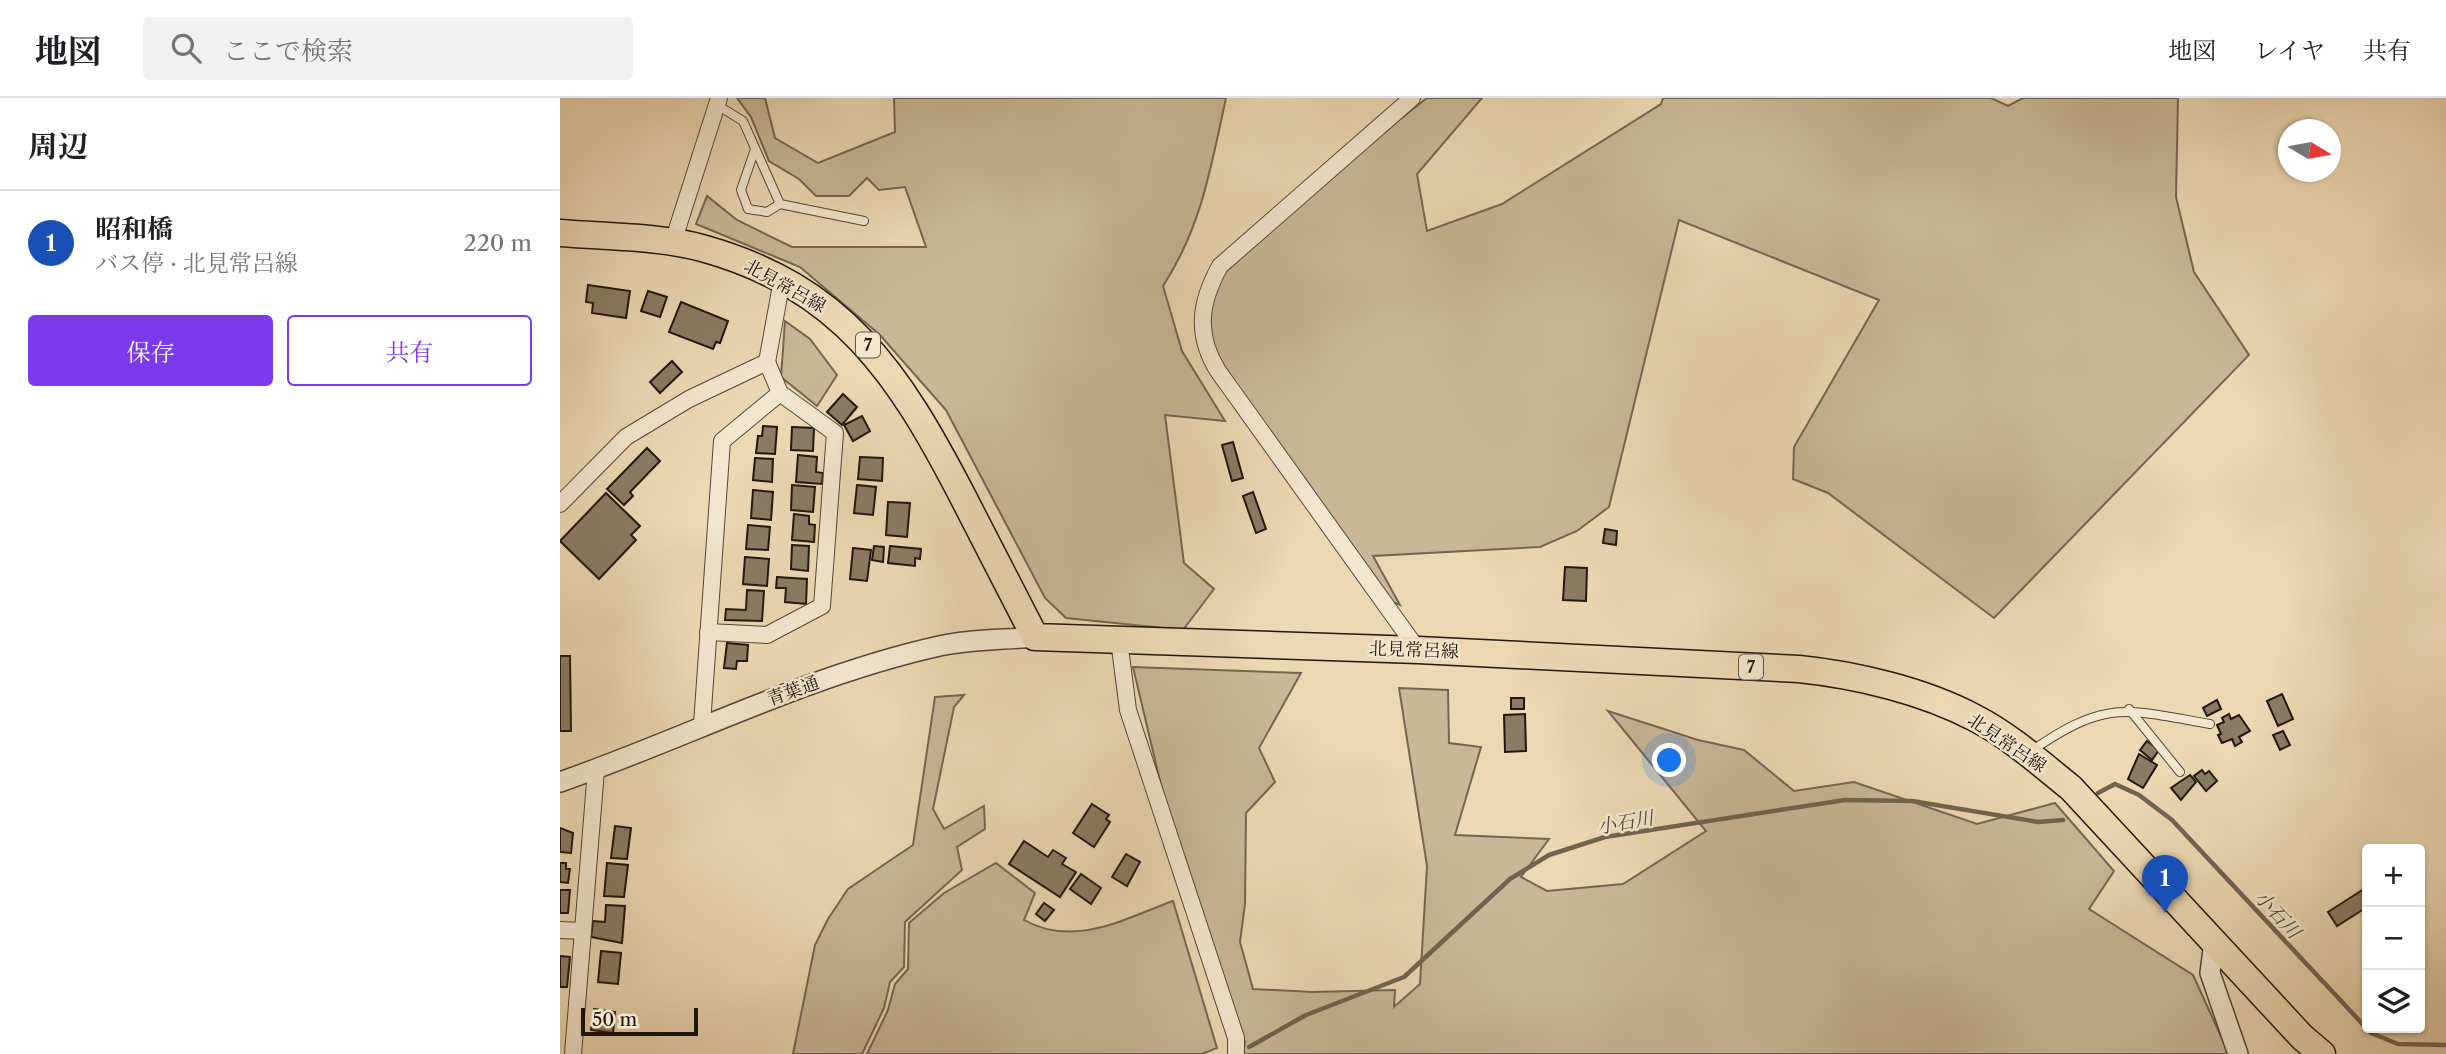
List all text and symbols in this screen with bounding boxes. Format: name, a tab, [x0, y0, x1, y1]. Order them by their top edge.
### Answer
search box	[143, 17, 633, 80]
icon: search	[167, 29, 205, 67]
text: 地図	[35, 31, 101, 72]
text: ここで検索	[223, 35, 353, 67]
text: 地図	[2168, 36, 2216, 65]
text: レイヤ	[2254, 36, 2325, 65]
text: 共有	[2363, 36, 2411, 65]
north arrow	[2278, 119, 2341, 182]
text: 周辺	[28, 128, 88, 165]
text: 昭和橋	[95, 213, 173, 245]
text: 1	[46, 229, 56, 257]
text: 220 m	[463, 229, 532, 257]
text: バス停 · 北見常呂線	[95, 249, 298, 277]
street label: 北見常呂線	[740, 255, 830, 317]
button: 保存	[28, 315, 273, 386]
button: 共有	[287, 315, 532, 386]
road number: 7	[856, 332, 880, 358]
street label: 北見常呂線	[1369, 637, 1459, 663]
road number: 7	[1739, 654, 1763, 680]
street label: 青葉通	[764, 671, 822, 711]
street label: 北見常呂線	[1964, 709, 2050, 777]
your location	[1652, 743, 1686, 777]
water label: 小石川	[1595, 806, 1657, 839]
map controls	[2362, 844, 2425, 1033]
button: +	[2362, 844, 2425, 907]
pin: 1	[2142, 855, 2188, 913]
water label: 小石川	[2250, 886, 2307, 944]
button: −	[2362, 907, 2425, 970]
button: layers	[2362, 970, 2425, 1033]
scale bar	[581, 1005, 698, 1037]
text: 50 m	[592, 1008, 637, 1031]

